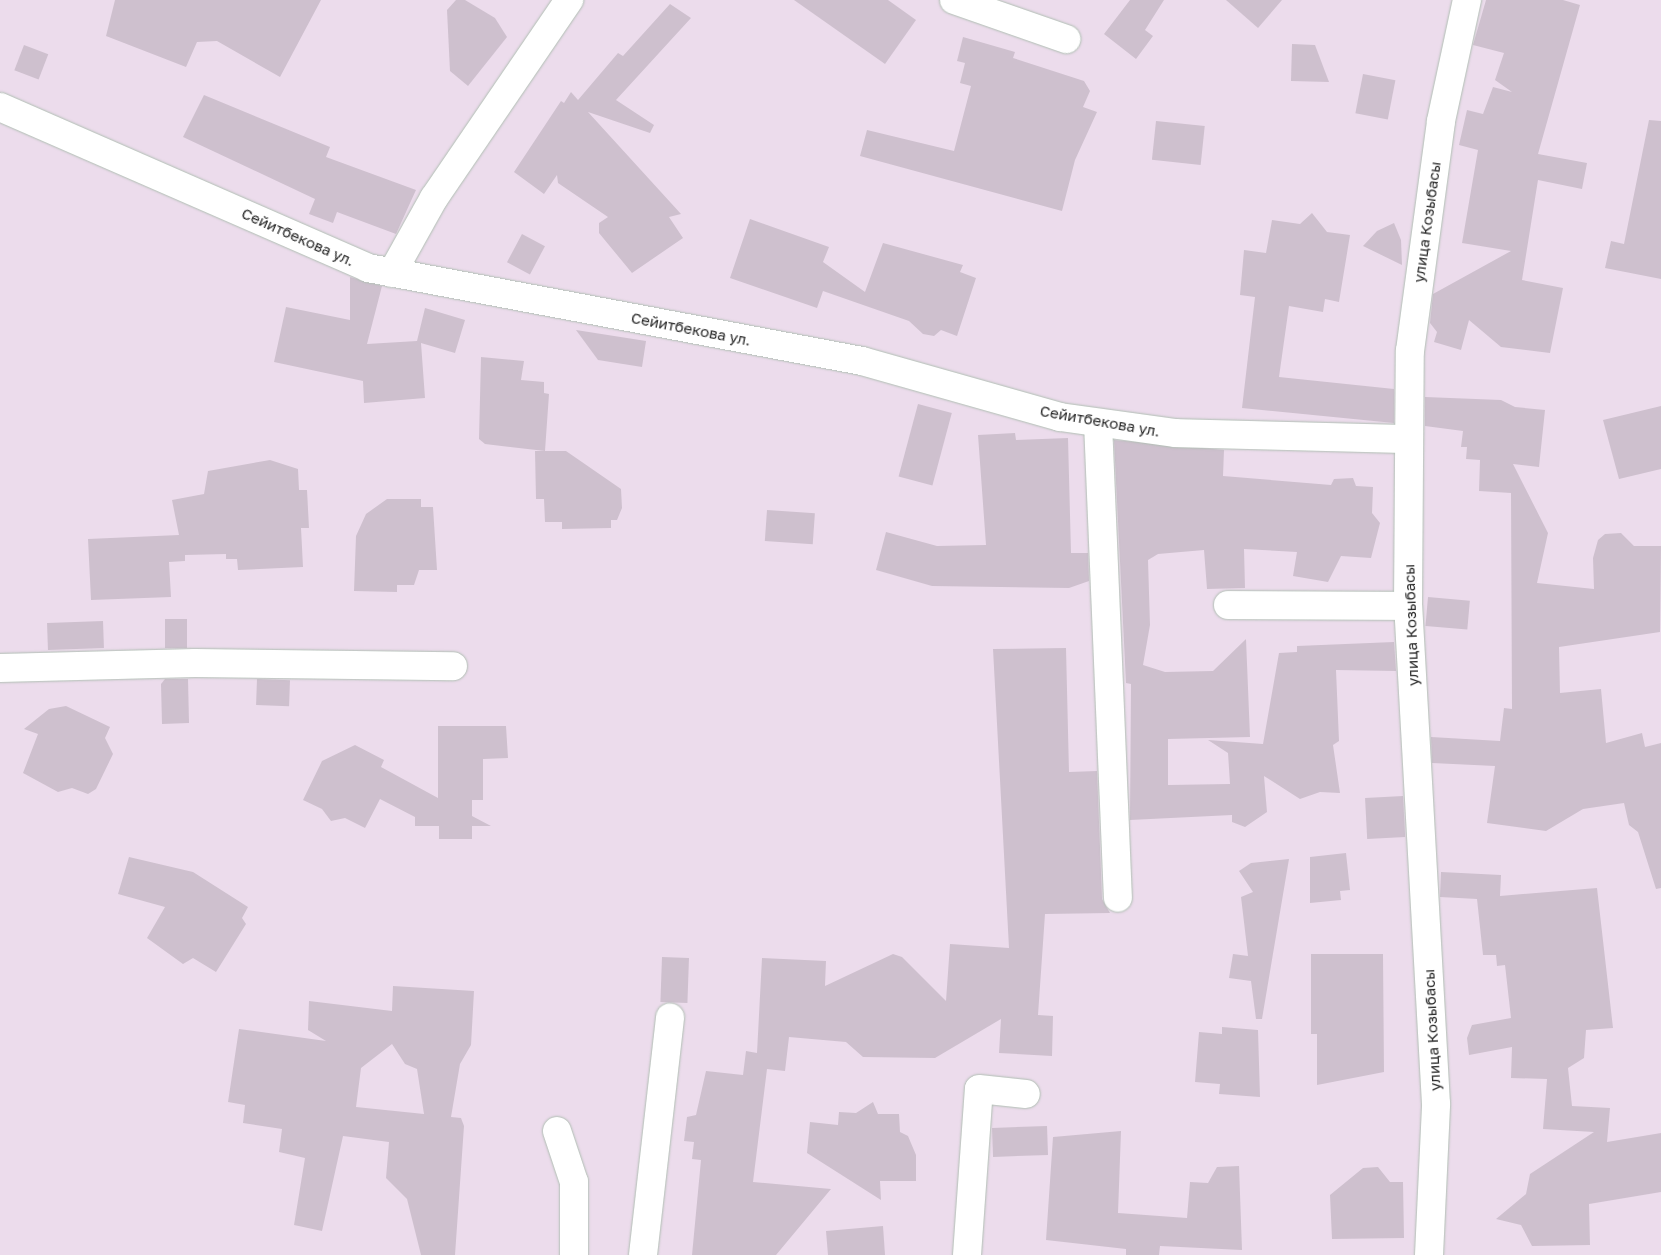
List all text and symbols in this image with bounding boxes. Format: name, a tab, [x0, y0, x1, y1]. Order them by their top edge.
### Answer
street label: улица Козыбасы	[1410, 160, 1444, 284]
street label: Сейитбекова ул.	[239, 204, 357, 270]
street label: Сейитбекова ул.	[630, 309, 752, 349]
street label: Сейитбекова ул.	[1039, 402, 1161, 440]
street label: улица Козыбасы	[1400, 564, 1422, 686]
street label: улица Козыбасы	[1420, 968, 1444, 1092]

